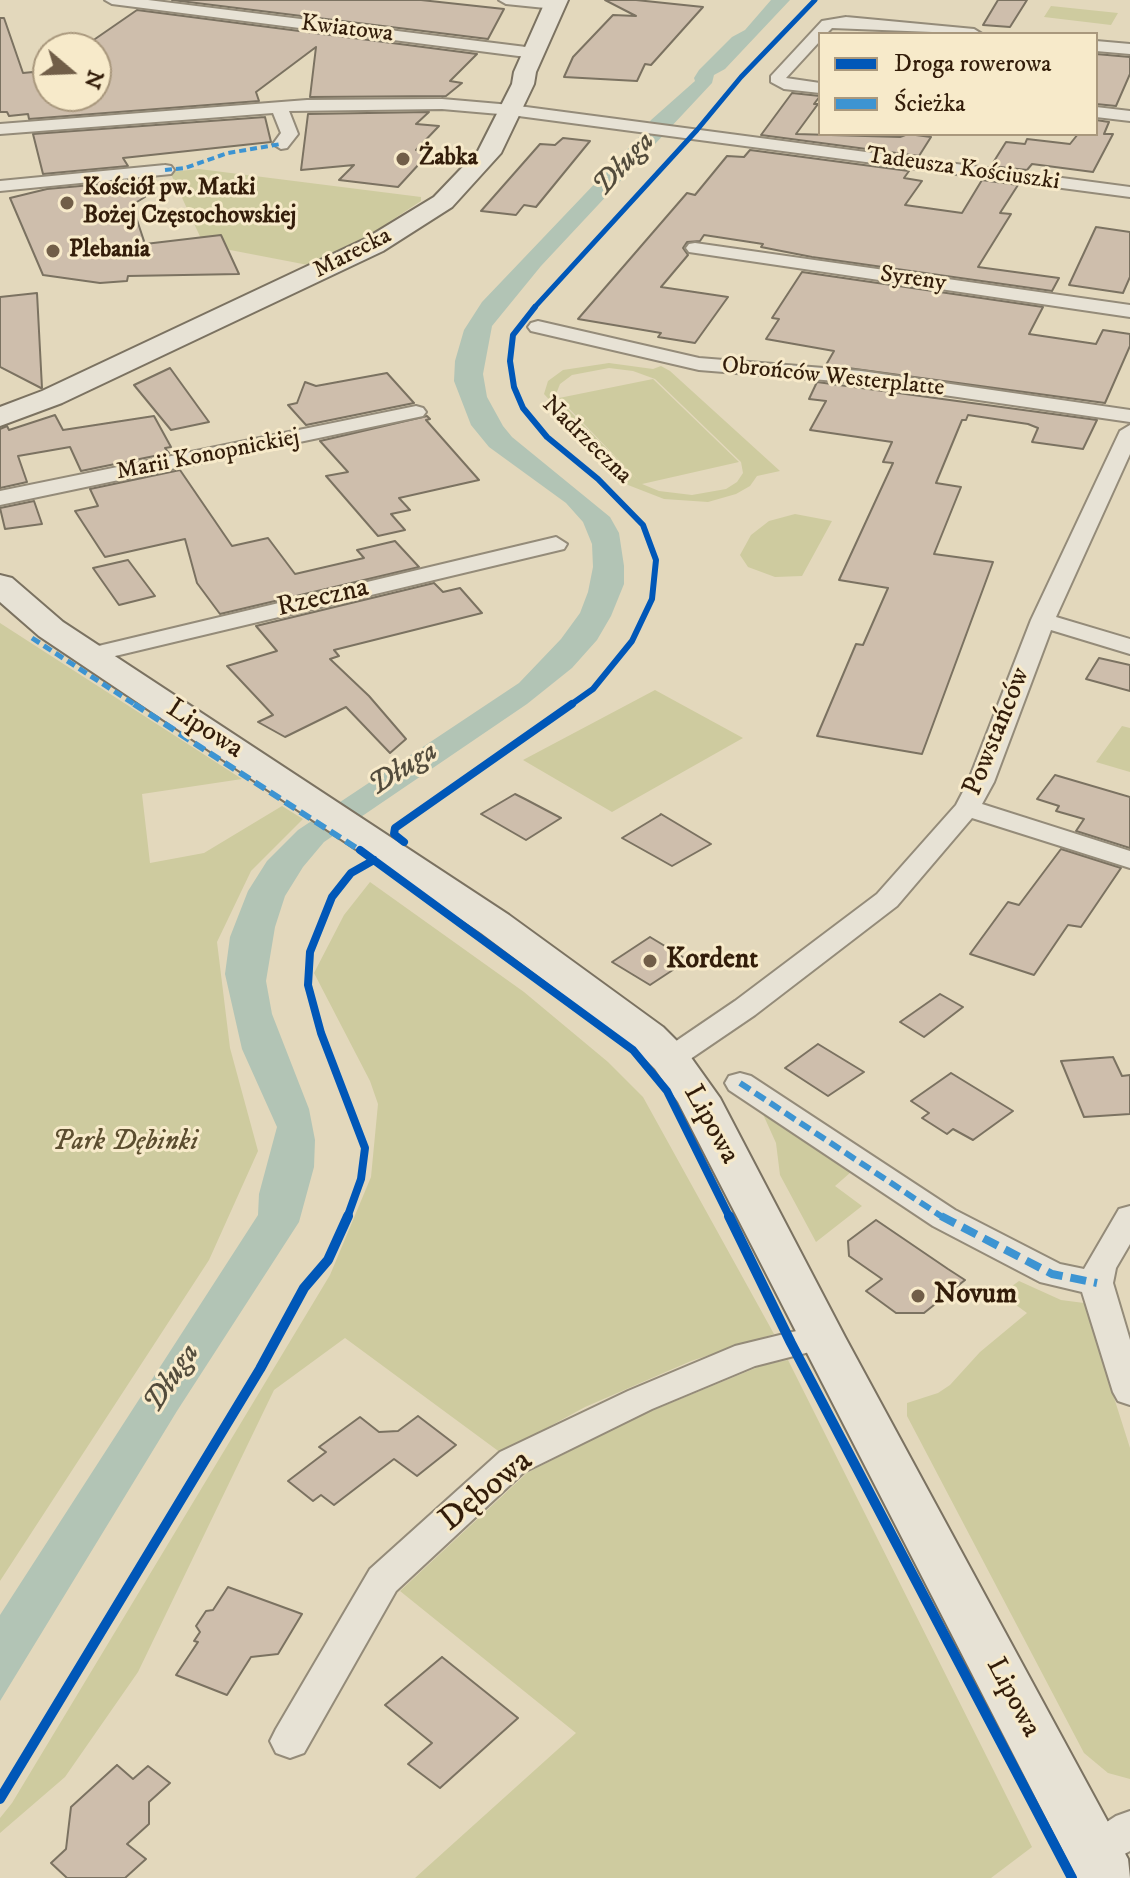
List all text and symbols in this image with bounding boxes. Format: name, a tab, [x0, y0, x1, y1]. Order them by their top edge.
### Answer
street label: Kwiatowa	[299, 10, 395, 50]
north arrow	[32, 32, 112, 112]
legend	[818, 32, 1098, 136]
text: Droga rowerowa	[894, 49, 1051, 79]
text: N	[78, 66, 109, 92]
text: Ścieżka	[894, 89, 966, 119]
water label: Długa	[586, 125, 664, 205]
street label: Tadeusza Kościuszki	[865, 142, 1061, 198]
place label: Żabka	[419, 145, 478, 173]
marker: Żabka	[394, 150, 412, 168]
place label: Kościół pw. Matki Bożej Częstochowskiej	[83, 175, 296, 231]
marker: Kościół pw. Matki Bożej Częstochowskiej	[58, 194, 76, 212]
street label: Marecka	[309, 222, 397, 286]
place label: Plebania	[69, 237, 150, 265]
marker: Plebania	[44, 242, 62, 260]
street label: Syreny	[878, 261, 948, 299]
street label: Obrońców Westerplatte	[720, 352, 946, 404]
street label: Nadrzeczna	[535, 391, 637, 491]
street label: Marii Konopnickiej	[114, 424, 302, 488]
street label: Rzeczna	[274, 572, 372, 626]
street label: Powstańców	[957, 663, 1039, 801]
street label: Lipowa	[159, 693, 249, 767]
water label: Długa	[363, 735, 445, 805]
place label: Kordent	[666, 944, 758, 978]
marker: Kordent	[641, 952, 659, 970]
street label: Lipowa	[675, 1080, 745, 1170]
park label: Park Dębinki	[52, 1126, 198, 1160]
place label: Novum	[934, 1279, 1017, 1313]
marker: Novum	[909, 1287, 927, 1305]
water label: Długa	[137, 1338, 209, 1420]
street label: Dębowa	[432, 1442, 542, 1542]
street label: Lipowa	[977, 1653, 1047, 1743]

